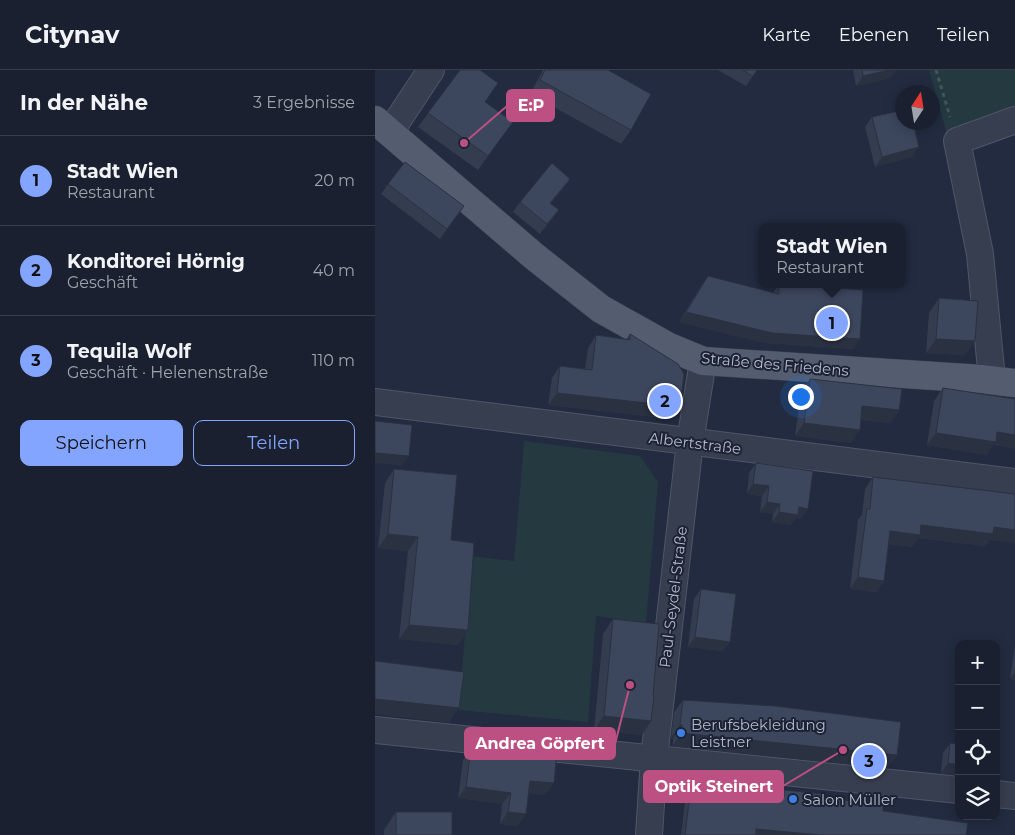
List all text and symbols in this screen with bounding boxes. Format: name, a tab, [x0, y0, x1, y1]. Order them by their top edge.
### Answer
text: Citynav	[25, 20, 119, 49]
text: Karte	[762, 24, 811, 46]
text: Ebenen	[839, 24, 909, 46]
text: Teilen	[937, 24, 990, 46]
north arrow	[895, 85, 940, 130]
text: In der Nähe	[20, 90, 148, 115]
callout: E:P	[507, 90, 554, 121]
text: 3 Ergebnisse	[253, 93, 355, 112]
text: E:P	[518, 96, 545, 115]
text: Stadt Wien	[67, 160, 178, 183]
text: 1	[33, 171, 39, 190]
text: 20 m	[314, 171, 355, 190]
text: Restaurant	[67, 183, 155, 202]
popup	[758, 223, 906, 288]
text: Stadt Wien	[776, 235, 888, 258]
text: Konditorei Hörnig	[67, 250, 245, 273]
text: Restaurant	[776, 258, 864, 277]
text: 2	[31, 261, 41, 280]
text: 40 m	[313, 261, 355, 280]
text: Geschäft	[67, 273, 138, 292]
pin: 1	[816, 304, 848, 342]
text: Tequila Wolf	[67, 340, 191, 363]
street label: Straße des Friedens	[700, 348, 850, 380]
text: 3	[31, 351, 41, 370]
text: 110 m	[312, 351, 355, 370]
text: Geschäft · Helenenstraße	[67, 363, 268, 382]
pin: 2	[649, 382, 681, 420]
your location	[788, 384, 814, 410]
button: Speichern	[20, 420, 183, 466]
button: Teilen	[193, 420, 355, 466]
street label: Albertstraße	[648, 428, 742, 458]
street label: Paul-Seydel-Straße	[655, 525, 691, 669]
map controls	[955, 640, 1000, 820]
button: +	[955, 640, 1000, 685]
button: −	[955, 685, 1000, 730]
place label: Berufsbekleidung Leistner	[691, 715, 826, 751]
marker: Berufsbekleidung Leistner	[675, 727, 687, 739]
callout: Andrea Göpfert	[465, 728, 615, 759]
button: locate	[955, 730, 1000, 775]
text: Andrea Göpfert	[474, 734, 605, 753]
pin: 3	[853, 742, 885, 780]
callout: Optik Steinert	[644, 771, 783, 802]
button: layers	[955, 775, 1000, 820]
text: Optik Steinert	[655, 777, 773, 796]
place label: Salon Müller	[803, 790, 896, 809]
marker: Salon Müller	[787, 793, 799, 805]

